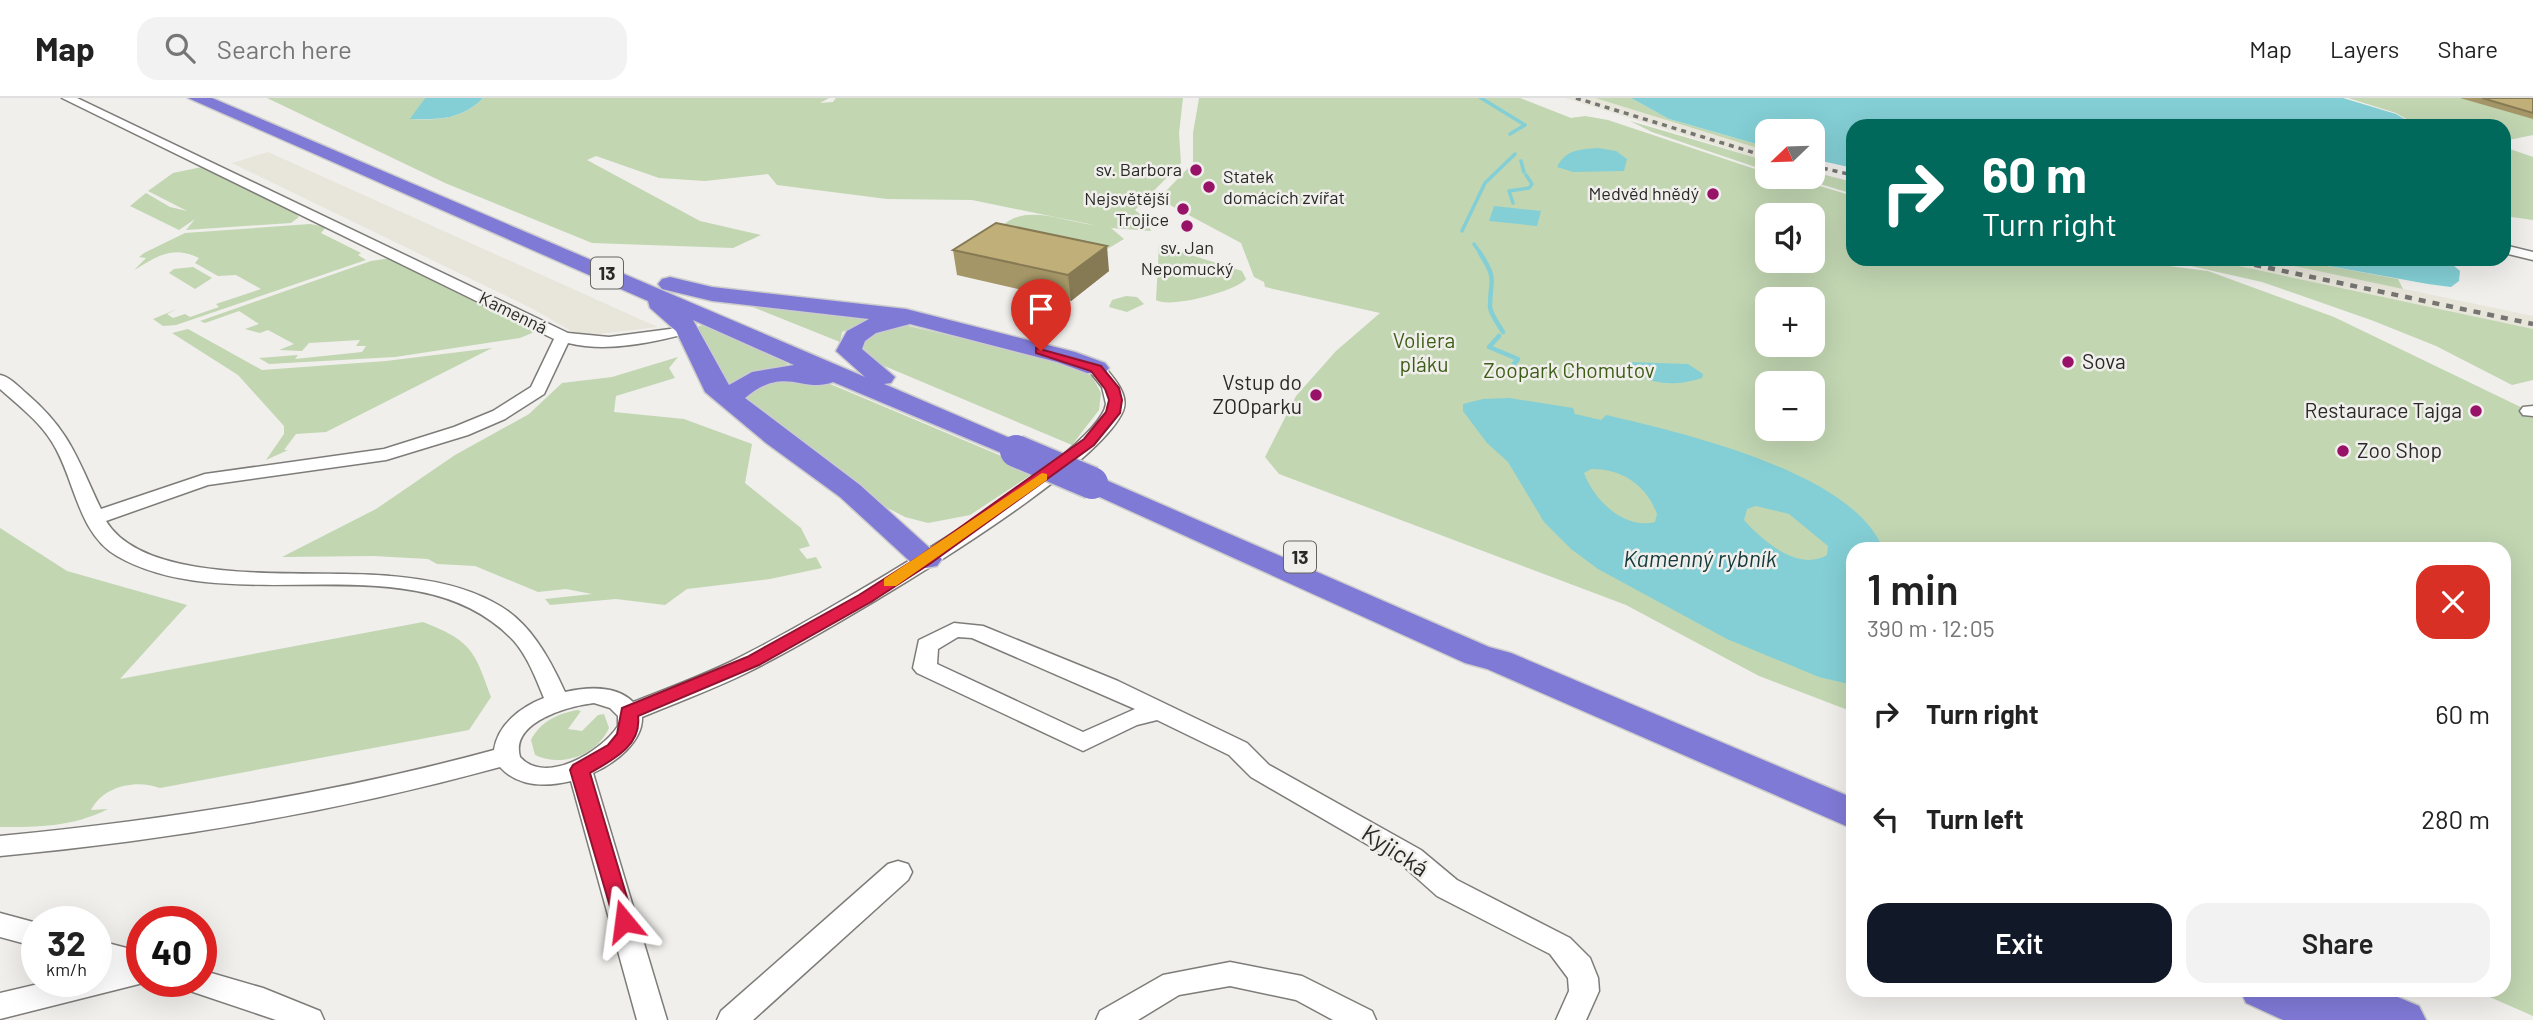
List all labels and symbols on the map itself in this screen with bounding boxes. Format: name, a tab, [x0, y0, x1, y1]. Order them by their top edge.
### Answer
north arrow	[1755, 119, 1825, 189]
place label: sv. Barbora	[1095, 158, 1182, 180]
marker: sv. Barbora	[1188, 162, 1204, 178]
place label: Statek domácích zvířat	[1223, 165, 1345, 208]
marker: Statek domácích zvířat	[1201, 179, 1217, 195]
place label: Medvěd hnědý	[1588, 182, 1699, 204]
marker: Medvěd hnědý	[1705, 186, 1721, 202]
place label: Nejsvětější Trojice	[1084, 187, 1169, 230]
marker: Nejsvětější Trojice	[1175, 201, 1191, 217]
marker: sv. Jan Nepomucký	[1179, 218, 1195, 234]
place label: sv. Jan Nepomucký	[1141, 236, 1233, 279]
road number: 13	[591, 258, 623, 288]
pin	[1011, 279, 1071, 351]
street label: Kamenná	[476, 286, 551, 338]
park label: Voliera pláku	[1393, 327, 1455, 376]
place label: Sova	[2082, 348, 2126, 373]
marker: Sova	[2060, 354, 2076, 370]
park label: Zoopark Chomutov	[1483, 357, 1655, 382]
place label: Vstup do ZOOparku	[1213, 369, 1302, 418]
marker: Vstup do ZOOparku	[1308, 387, 1324, 403]
place label: Restaurace Tajga	[2304, 397, 2462, 422]
marker: Restaurace Tajga	[2468, 403, 2484, 419]
place label: Zoo Shop	[2357, 437, 2442, 462]
marker: Zoo Shop	[2335, 443, 2351, 459]
road number: 13	[1284, 542, 1316, 572]
water label: Kamenný rybník	[1623, 544, 1777, 572]
street label: Kyjická	[1357, 817, 1435, 882]
position arrow	[587, 884, 661, 958]
speed limit sign: 40	[126, 906, 217, 997]

